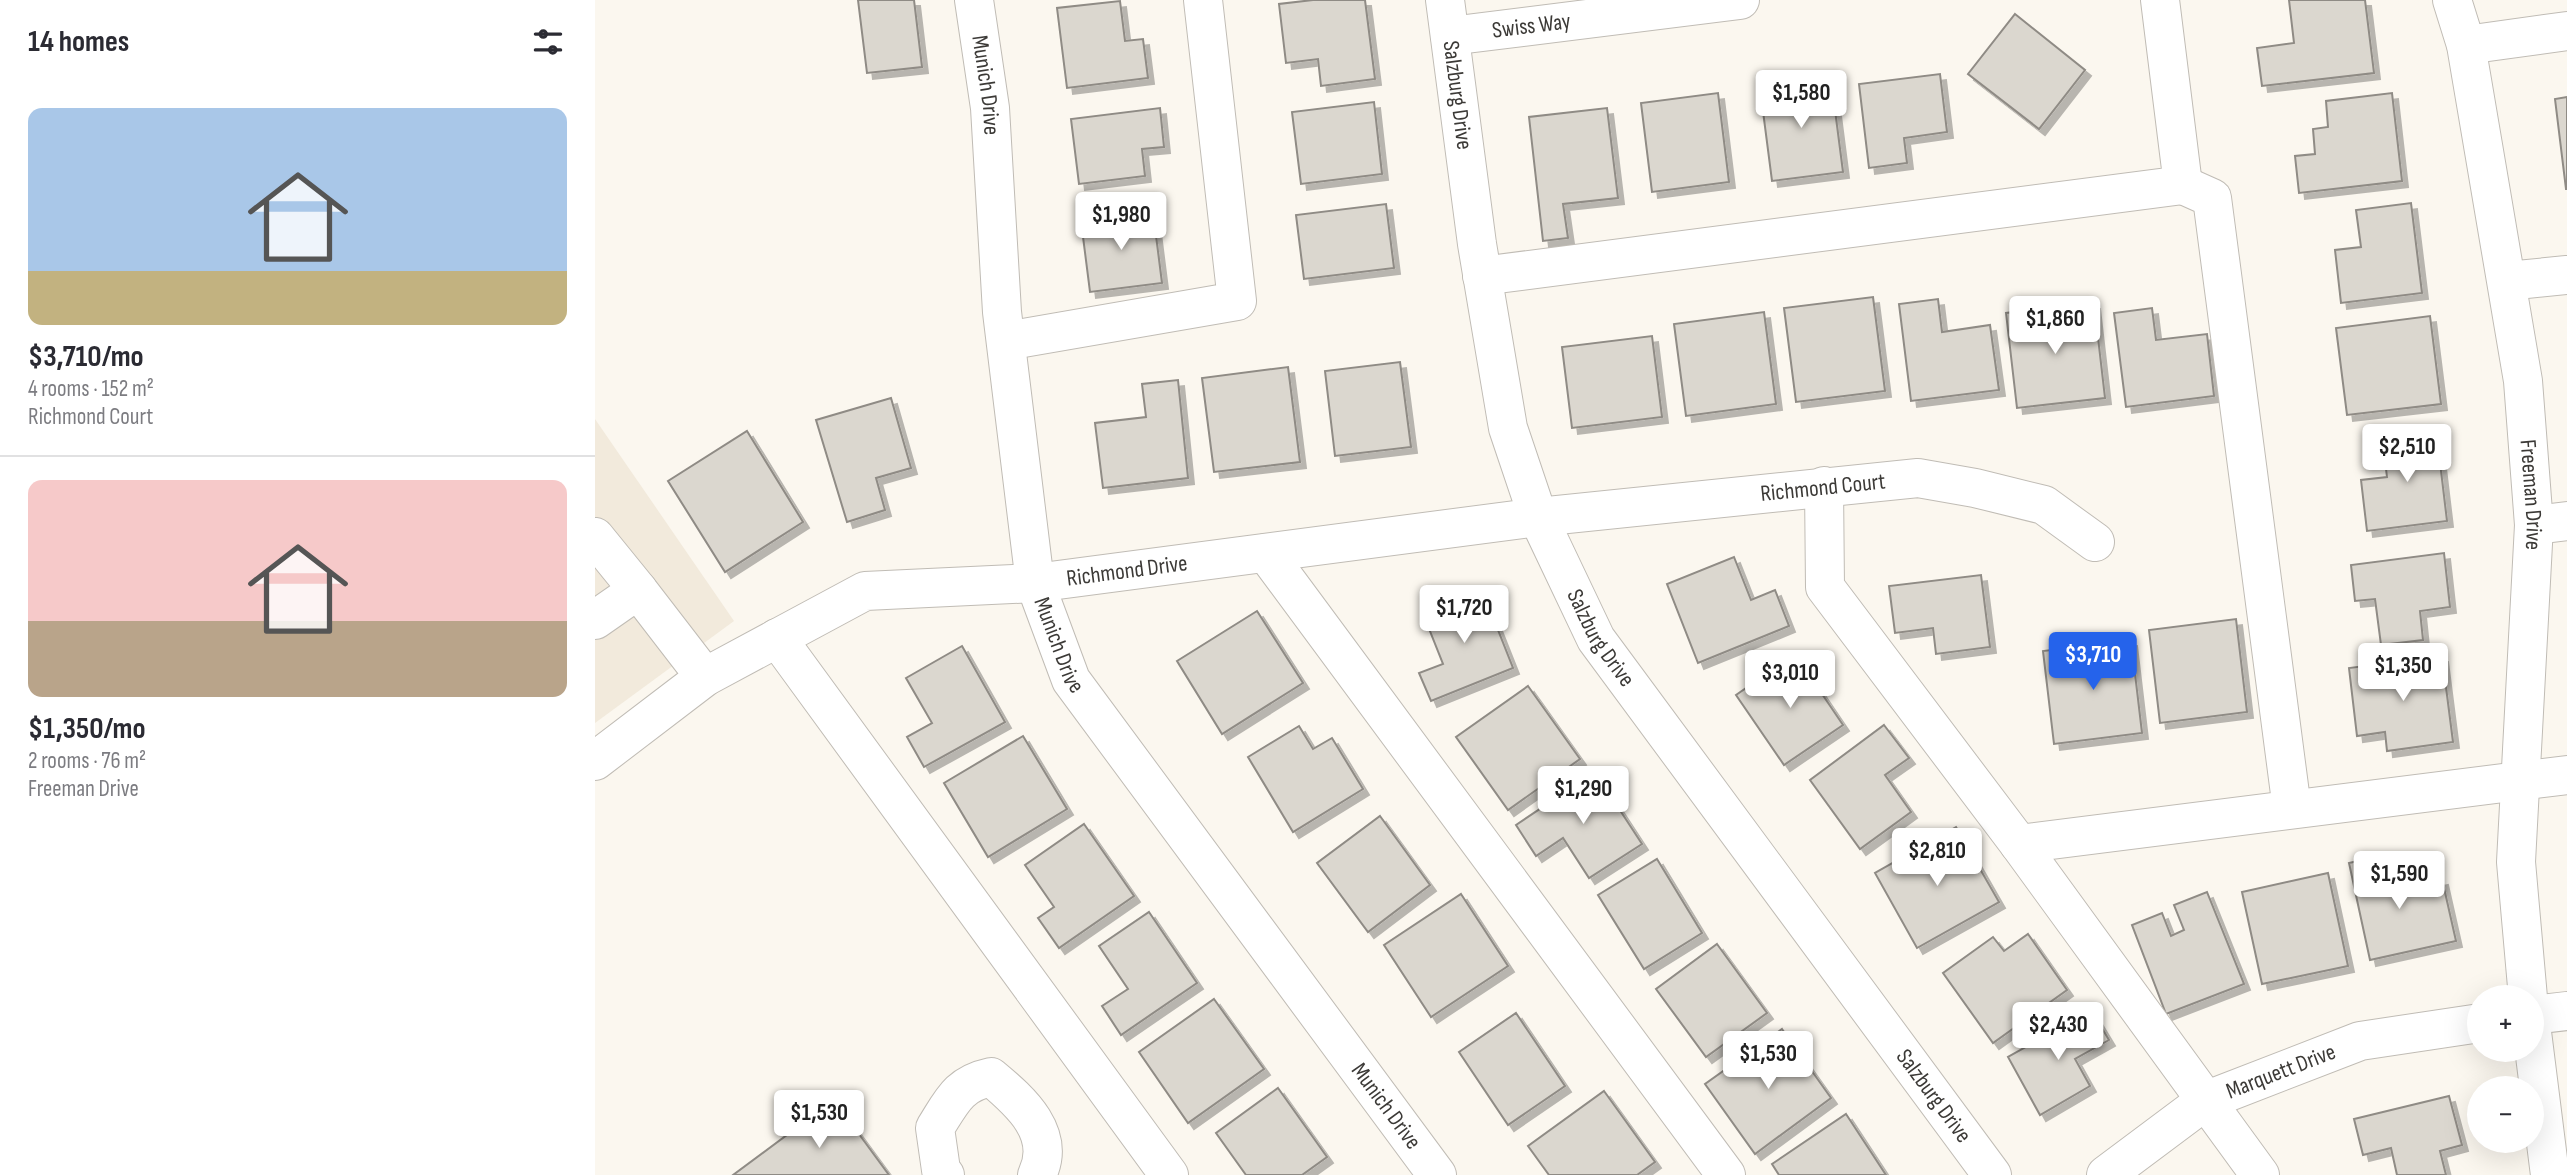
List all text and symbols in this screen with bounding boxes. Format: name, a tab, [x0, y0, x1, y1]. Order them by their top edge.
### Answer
street label: Swiss Way	[1490, 7, 1572, 45]
icon: filters	[529, 23, 567, 61]
text: 14 homes	[28, 24, 129, 60]
street label: Munich Drive	[965, 33, 1006, 136]
street label: Salzburg Drive	[1436, 39, 1478, 151]
pin: $1,580	[1744, 71, 1858, 130]
text: $1,580	[1772, 79, 1830, 107]
icon: home	[235, 154, 361, 280]
pin: $1,980	[1064, 192, 1178, 252]
text: $1,980	[1091, 201, 1151, 229]
pin: $1,860	[1998, 296, 2112, 356]
text: $1,860	[2025, 305, 2085, 333]
text: $3,710/mo	[28, 339, 144, 375]
text: 4 rooms · 152 m²	[28, 375, 154, 403]
text: Richmond Court	[28, 403, 153, 431]
pin: $2,510	[2350, 424, 2464, 484]
text: $2,510	[2378, 433, 2436, 461]
street label: Freeman Drive	[2514, 438, 2548, 551]
street label: Richmond Court	[1759, 467, 1887, 508]
icon: home	[235, 526, 361, 652]
street label: Richmond Drive	[1065, 549, 1189, 593]
street label: Salzburg Drive	[1560, 585, 1641, 692]
pin: $1,720	[1407, 586, 1521, 645]
street label: Munich Drive	[1028, 593, 1090, 699]
text: $1,720	[1436, 594, 1492, 622]
pin: $3,710	[2036, 632, 2150, 692]
text: $3,710	[2065, 641, 2121, 669]
pin: $1,350	[2346, 644, 2460, 703]
pin: $3,010	[1733, 650, 1847, 710]
text: $1,350	[2374, 652, 2432, 680]
text: $3,010	[1761, 659, 1819, 687]
text: $1,350/mo	[28, 711, 145, 747]
text: 2 rooms · 76 m²	[28, 747, 146, 775]
pin: $1,290	[1526, 766, 1640, 826]
text: Freeman Drive	[28, 775, 139, 803]
text: $1,290	[1554, 775, 1612, 803]
pin: $2,810	[1880, 828, 1994, 888]
text: $2,810	[1908, 837, 1966, 865]
pin: $1,590	[2342, 852, 2456, 911]
text: $1,590	[2370, 860, 2428, 888]
map controls	[2467, 985, 2544, 1153]
button: +	[2467, 985, 2544, 1062]
pin: $2,430	[2001, 1002, 2115, 1062]
text: $2,430	[2028, 1011, 2088, 1039]
pin: $1,530	[1711, 1032, 1825, 1091]
street label: Marquett Drive	[2222, 1038, 2340, 1105]
text: $1,530	[1739, 1040, 1797, 1068]
street label: Salzburg Drive	[1890, 1044, 1977, 1148]
street label: Munich Drive	[1345, 1057, 1427, 1155]
button: −	[2467, 1076, 2544, 1153]
pin: $1,530	[762, 1090, 876, 1150]
text: $1,530	[790, 1099, 848, 1127]

